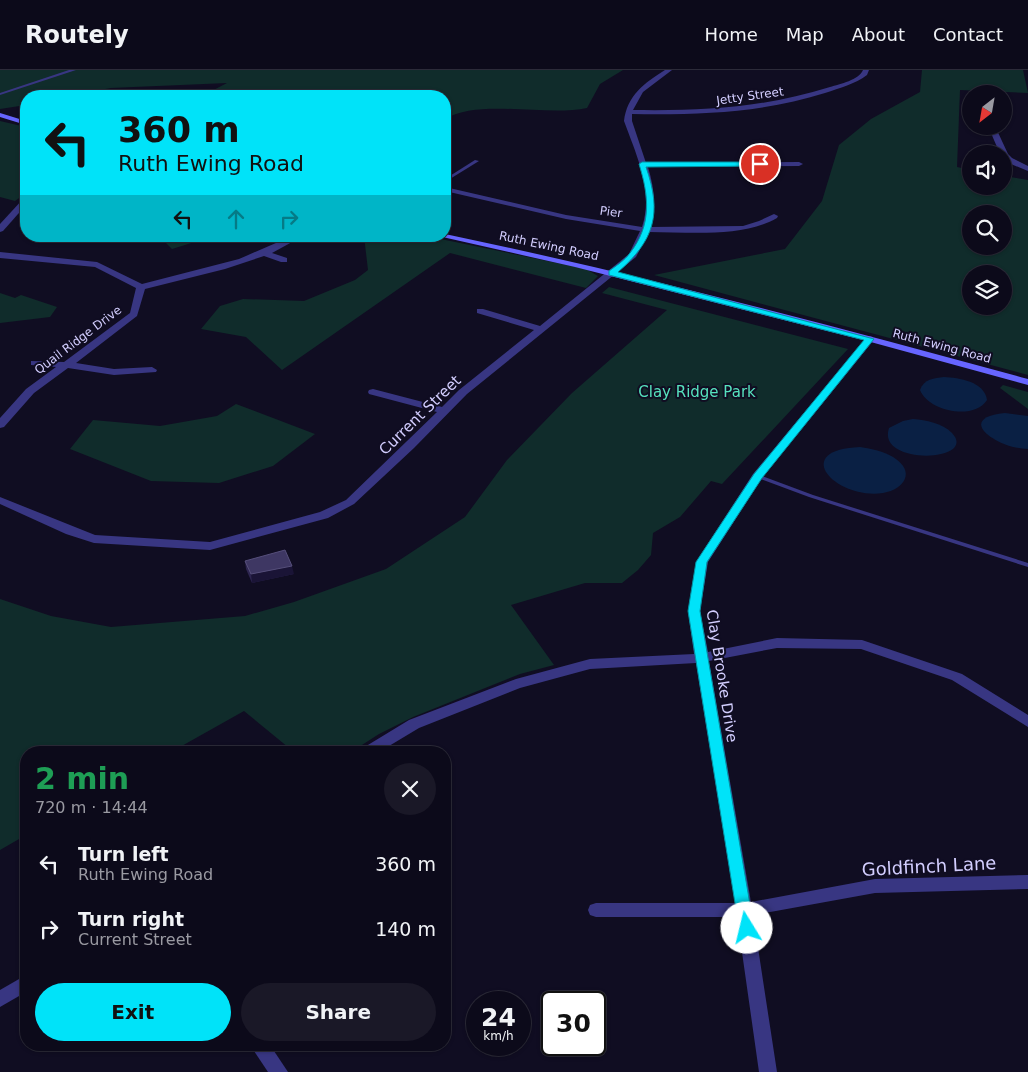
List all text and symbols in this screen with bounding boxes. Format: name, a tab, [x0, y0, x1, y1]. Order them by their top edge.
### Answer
text: Routely	[25, 21, 129, 49]
text: Home	[705, 24, 758, 45]
text: Map	[786, 24, 824, 45]
text: About	[852, 24, 905, 45]
text: Contact	[933, 24, 1003, 45]
street label: Jetty Street	[715, 84, 785, 108]
north arrow	[962, 85, 1012, 135]
map controls	[962, 85, 1012, 315]
icon: left	[35, 110, 100, 175]
text: 360 m	[118, 110, 240, 150]
pin	[739, 143, 781, 185]
button: sound	[962, 145, 1012, 195]
icon: arrive	[746, 150, 774, 178]
text: Ruth Ewing Road	[118, 151, 304, 176]
street label: Pier	[599, 203, 623, 221]
icon: left	[169, 205, 197, 233]
icon: ahead	[222, 205, 250, 233]
icon: right	[275, 205, 303, 233]
button: search	[962, 205, 1012, 255]
street label: Ruth Ewing Road	[498, 229, 600, 263]
button: layers	[962, 265, 1012, 315]
street label: Quail Ridge Drive	[32, 303, 124, 377]
street label: Ruth Ewing Road	[891, 326, 993, 366]
street label: Current Street	[375, 371, 465, 459]
park label: Clay Ridge Park	[638, 383, 756, 401]
street label: Clay Brooke Drive	[703, 608, 741, 744]
text: 2 min	[35, 761, 129, 796]
button: close	[384, 763, 436, 815]
text: 720 m · 14:44	[35, 798, 148, 817]
text: Turn left	[78, 843, 169, 865]
icon: left	[35, 850, 63, 878]
street label: Goldfinch Lane	[861, 852, 997, 880]
text: 360 m	[375, 853, 436, 875]
text: Ruth Ewing Road	[78, 865, 213, 884]
position arrow	[720, 901, 772, 953]
text: Turn right	[78, 908, 184, 930]
icon: right	[35, 915, 63, 943]
text: 140 m	[375, 918, 436, 940]
text: Current Street	[78, 930, 192, 949]
button: Exit	[35, 983, 231, 1041]
button: Share	[241, 983, 436, 1041]
speed limit sign: 30	[541, 991, 606, 1056]
text: 24	[481, 1003, 516, 1032]
text: km/h	[483, 1029, 514, 1043]

